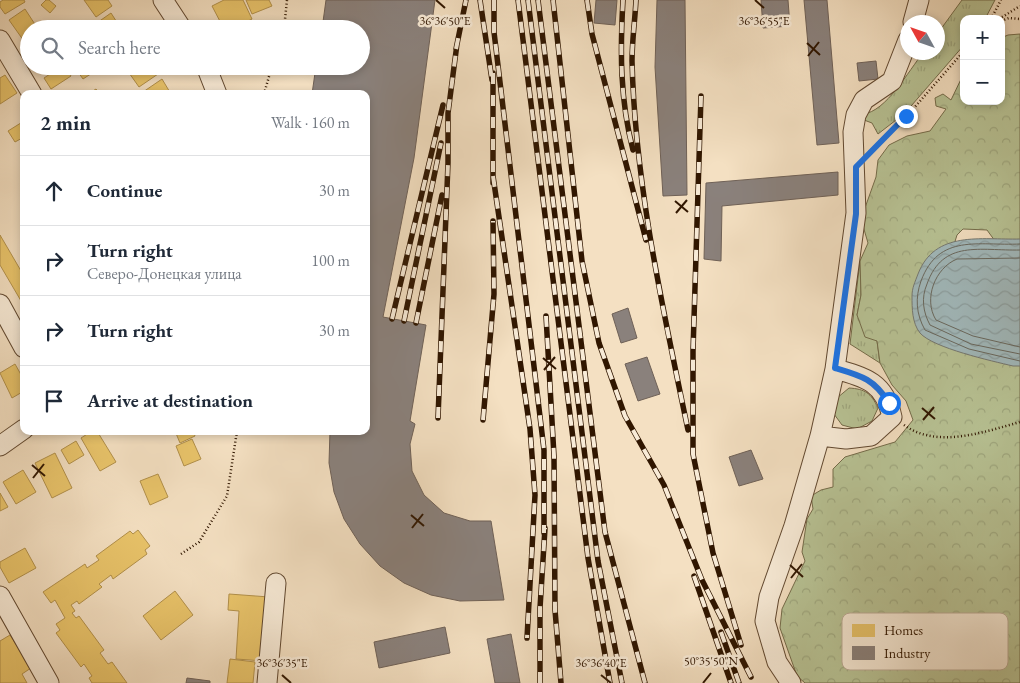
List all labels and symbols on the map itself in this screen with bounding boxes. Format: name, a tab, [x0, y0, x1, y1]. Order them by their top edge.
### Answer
text: 36°36'50"E	[419, 13, 471, 29]
text: 36°36'55"E	[738, 13, 790, 29]
north arrow	[900, 15, 945, 60]
route end	[895, 105, 918, 128]
route start	[878, 392, 901, 415]
legend	[842, 613, 1008, 670]
text: Homes	[884, 621, 924, 639]
text: Industry	[884, 644, 931, 662]
text: 50°35'50"N	[684, 653, 738, 669]
text: 36°36'35"E	[256, 655, 308, 671]
text: 36°36'40"E	[575, 655, 627, 671]

